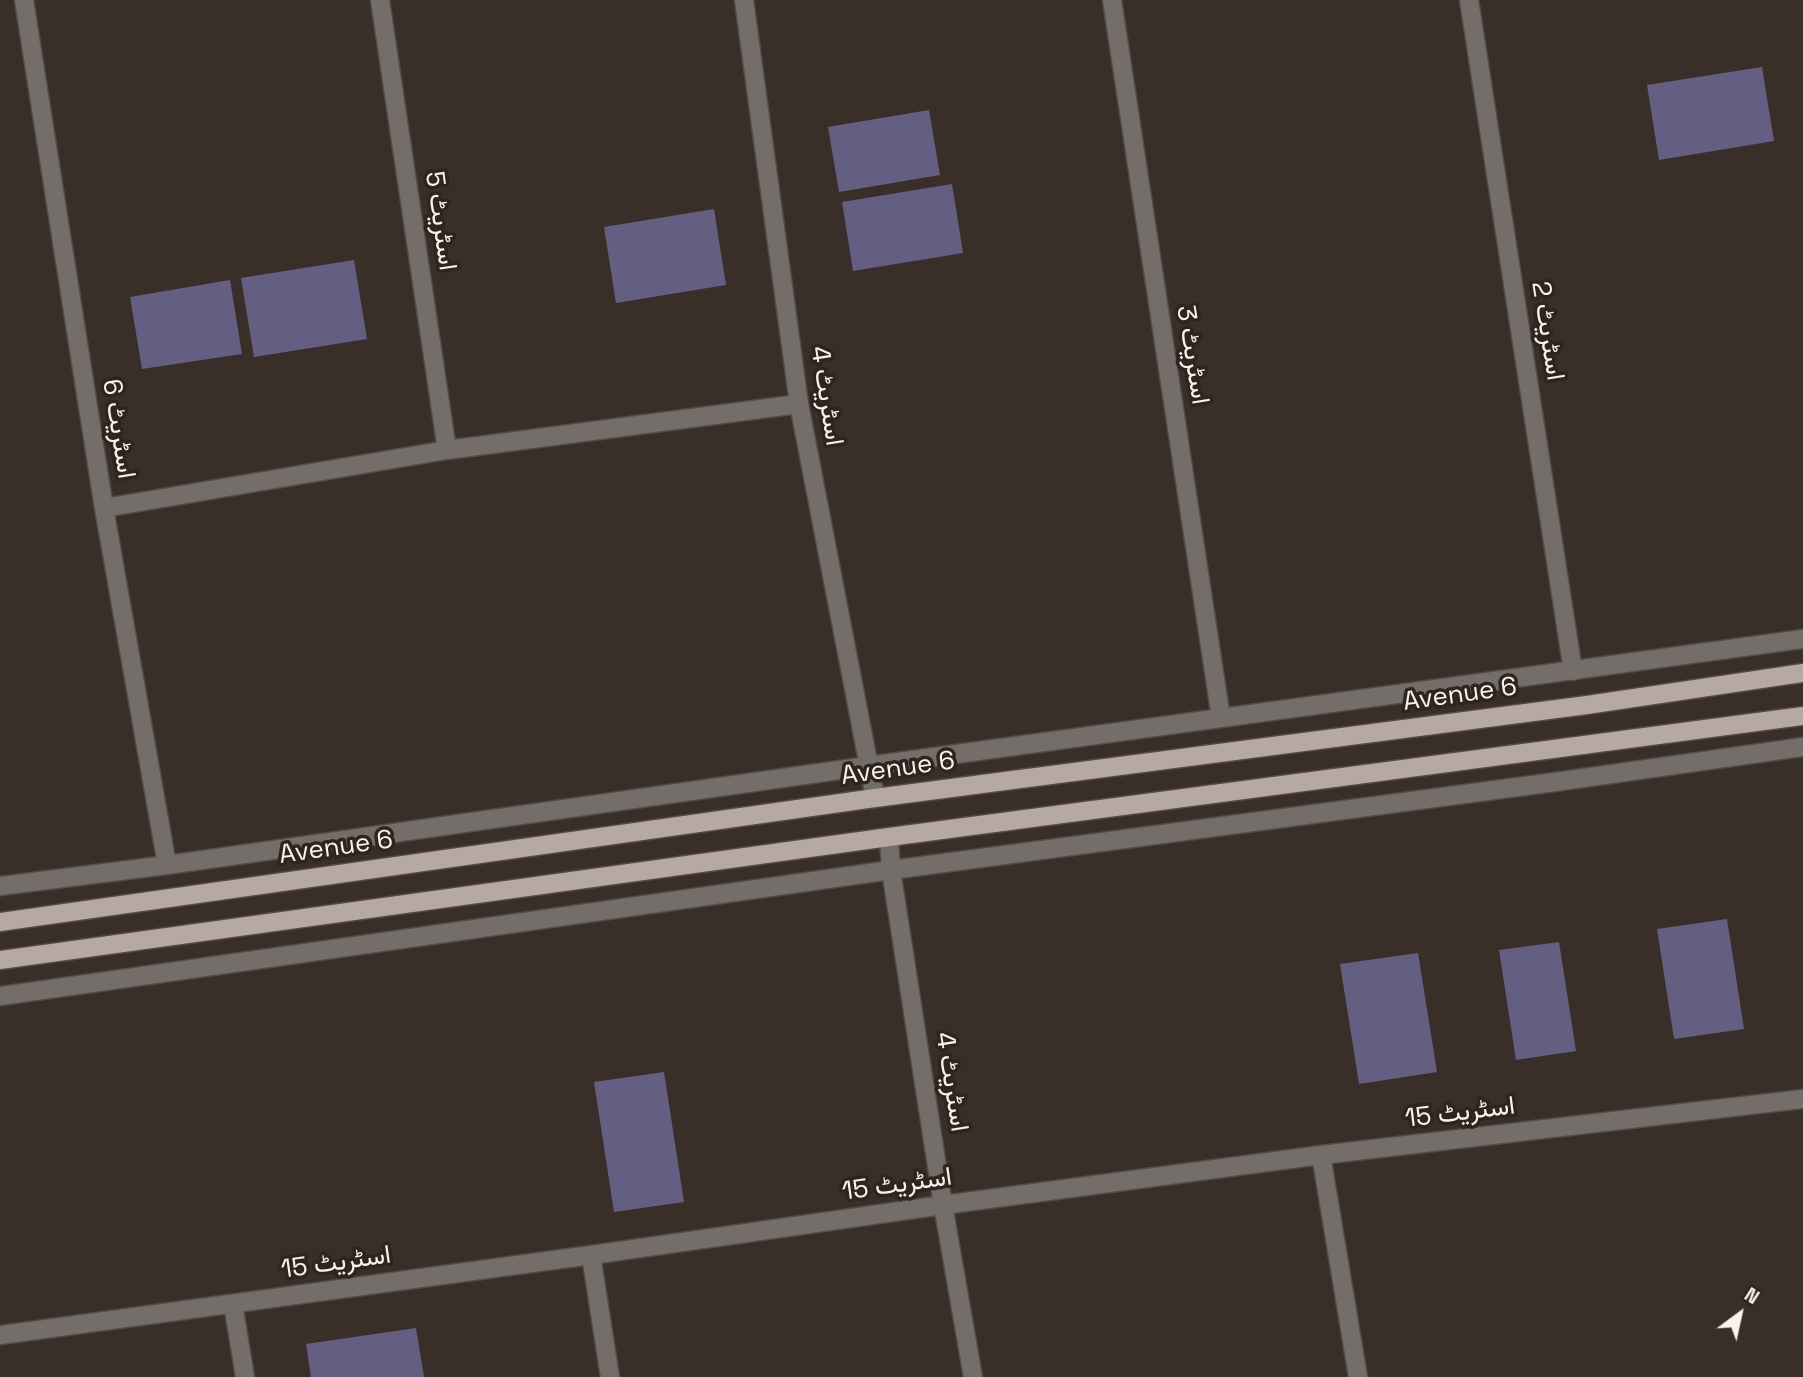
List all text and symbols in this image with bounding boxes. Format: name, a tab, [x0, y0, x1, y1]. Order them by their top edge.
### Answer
street label: اسٹریٹ 5	[418, 169, 462, 273]
street label: اسٹریٹ 2	[1524, 279, 1570, 383]
street label: اسٹریٹ 3	[1169, 303, 1215, 407]
street label: اسٹریٹ 4	[803, 344, 849, 448]
street label: اسٹریٹ 6	[95, 377, 141, 481]
street label: Avenue 6	[1401, 672, 1519, 718]
street label: Avenue 6	[839, 746, 957, 792]
street label: Avenue 6	[277, 825, 395, 871]
street label: اسٹریٹ 4	[928, 1030, 974, 1134]
street label: اسٹریٹ 15	[1403, 1091, 1517, 1135]
street label: اسٹریٹ 15	[840, 1162, 954, 1208]
street label: اسٹریٹ 15	[279, 1240, 393, 1286]
north arrow	[1705, 1279, 1775, 1349]
text: N	[1740, 1282, 1764, 1310]

